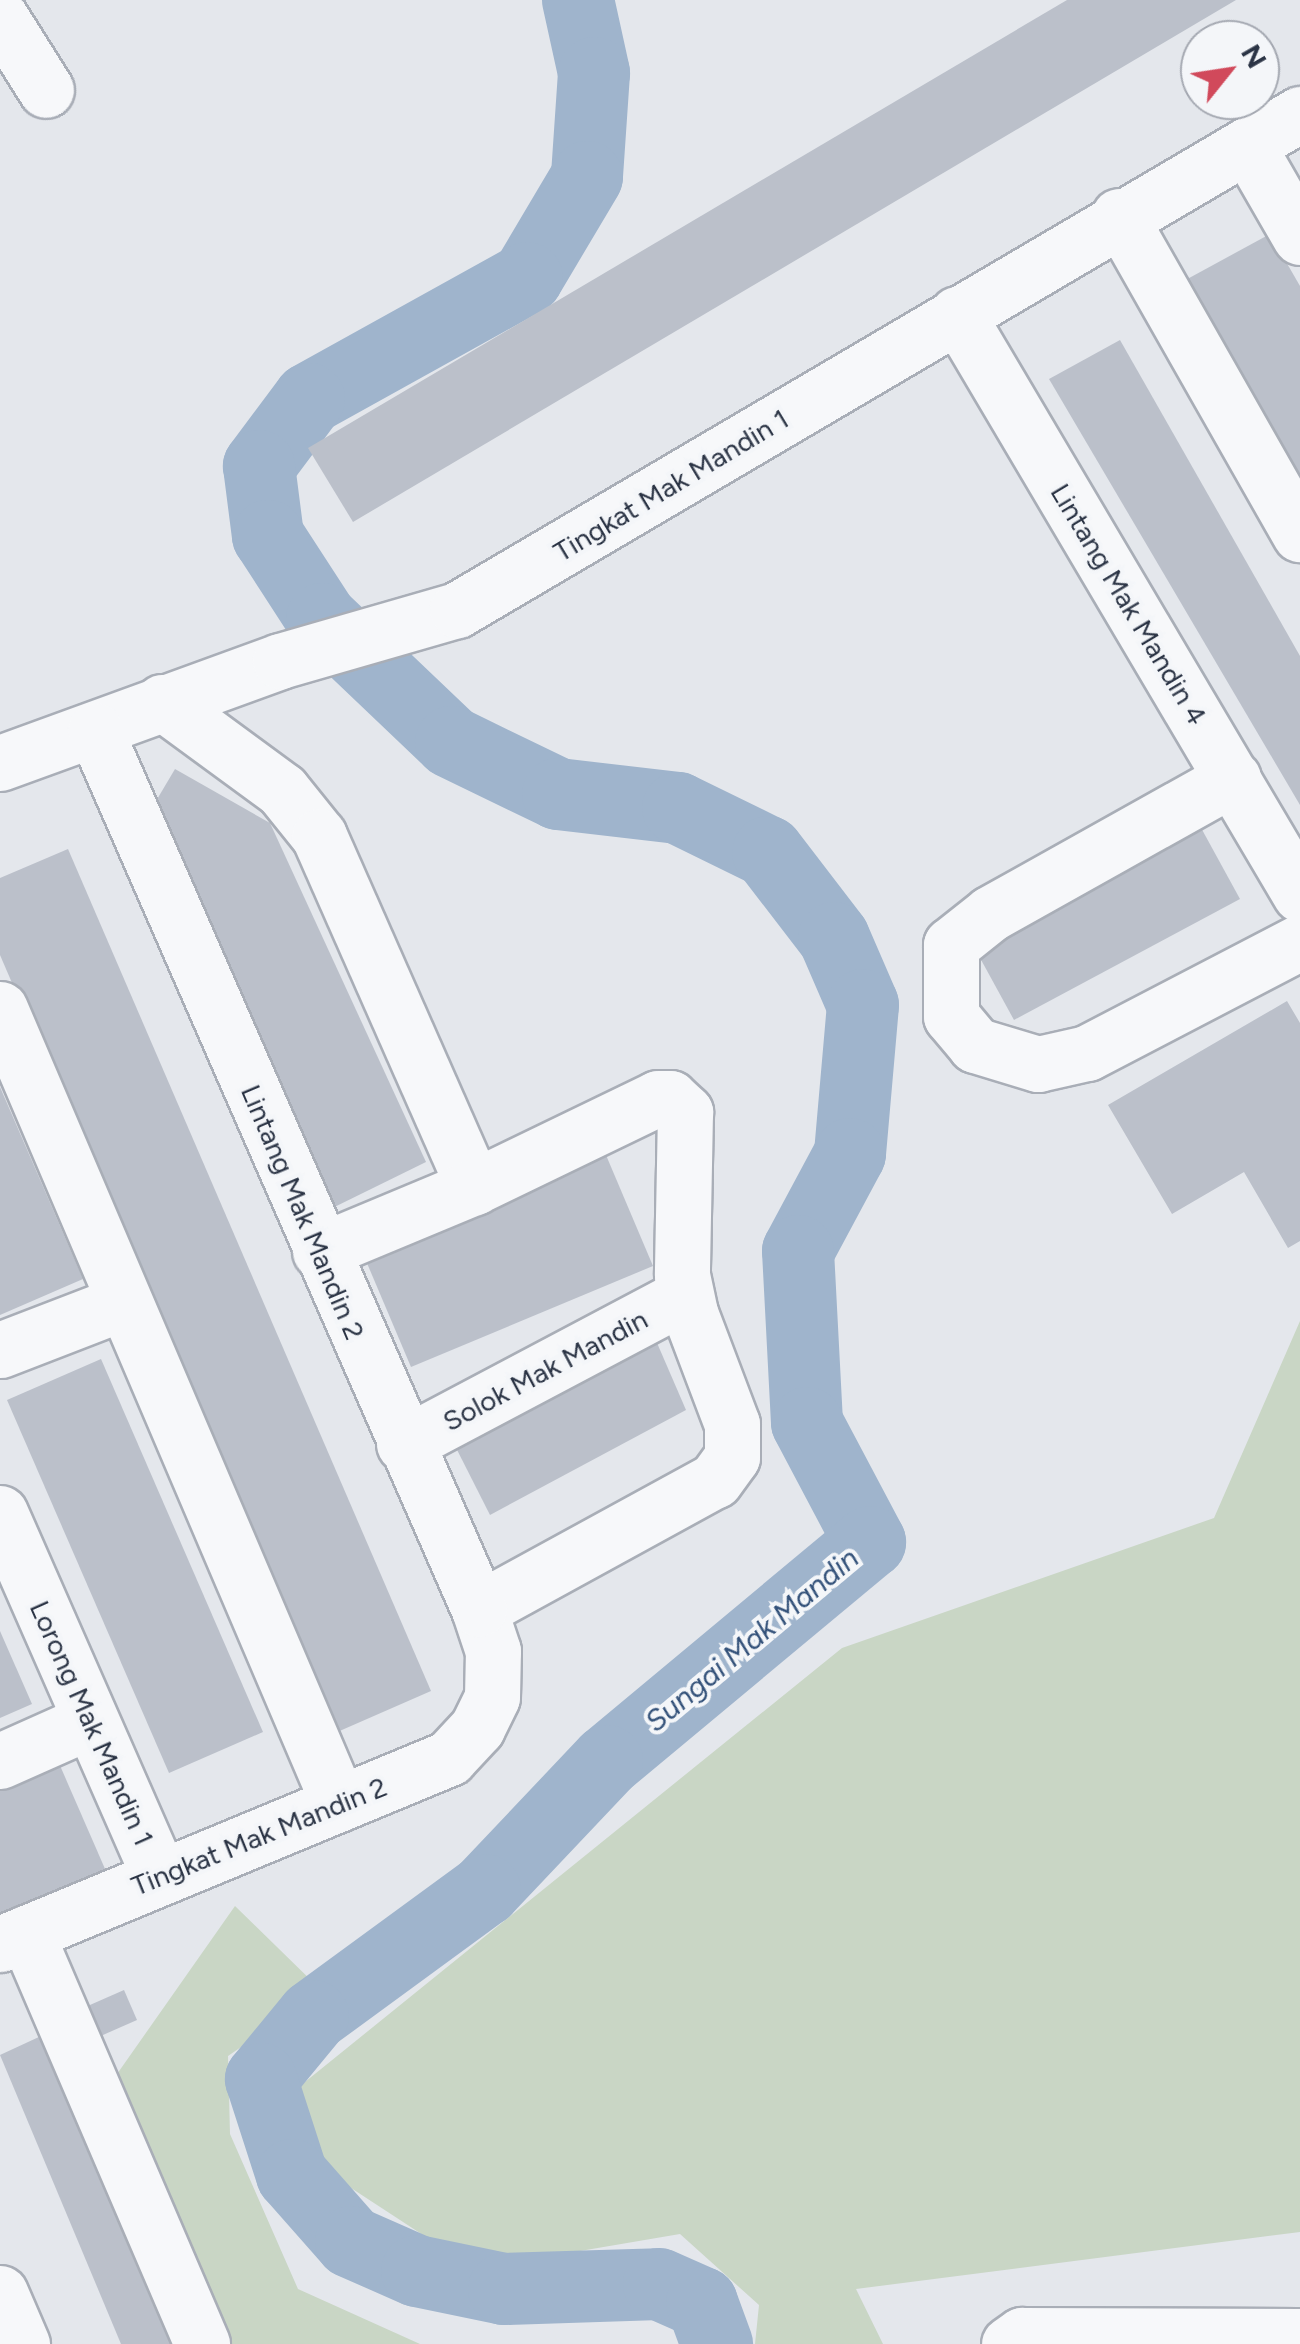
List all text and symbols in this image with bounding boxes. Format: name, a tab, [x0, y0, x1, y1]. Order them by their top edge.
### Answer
north arrow	[1180, 20, 1280, 120]
text: N	[1234, 38, 1274, 74]
street label: Tingkat Mak Mandin 1	[547, 402, 795, 568]
street label: Lintang Mak Mandin 4	[1044, 477, 1214, 731]
street label: Lintang Mak Mandin 2	[234, 1080, 372, 1344]
street label: Solok Mak Mandin	[437, 1302, 653, 1438]
water label: Sungai Mak Mandin	[638, 1540, 866, 1740]
street label: Lorong Mak Mandin 1	[23, 1595, 161, 1851]
street label: Tingkat Mak Mandin 2	[127, 1769, 391, 1903]

